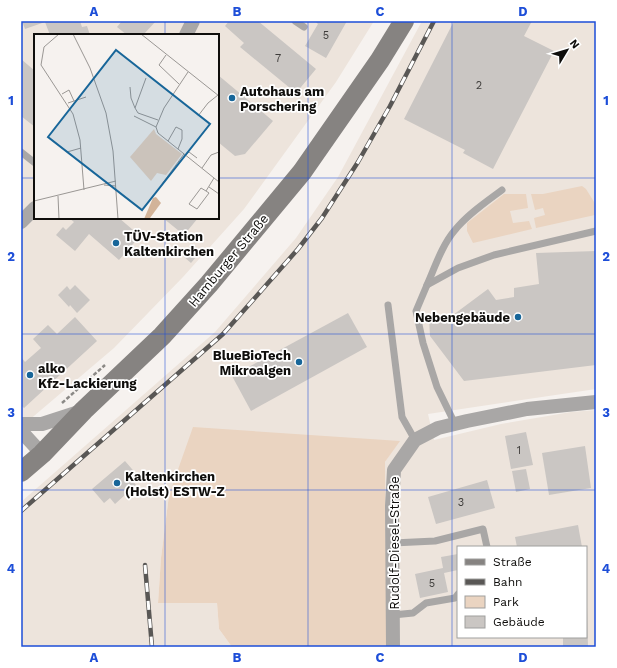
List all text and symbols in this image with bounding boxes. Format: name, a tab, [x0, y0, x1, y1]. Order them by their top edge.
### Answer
text: A	[90, 4, 99, 19]
text: B	[233, 4, 242, 19]
text: C	[376, 4, 385, 19]
text: D	[518, 4, 528, 19]
house number: 5	[323, 29, 329, 42]
north arrow	[547, 30, 587, 70]
inset map	[34, 34, 219, 219]
text: N	[567, 37, 582, 51]
house number: 7	[275, 52, 281, 65]
house number: 2	[476, 79, 482, 92]
place label: Autohaus am Porschering	[240, 84, 324, 114]
text: 1	[8, 93, 14, 108]
marker: Autohaus am Porschering	[227, 93, 237, 103]
text: 1	[603, 93, 609, 108]
street label: Hamburger Straße	[185, 211, 271, 310]
place label: TÜV-Station Kaltenkirchen	[124, 229, 214, 259]
marker: TÜV-Station Kaltenkirchen	[111, 238, 121, 248]
text: 2	[7, 249, 15, 264]
text: 2	[602, 249, 610, 264]
place label: Nebengebäude	[415, 310, 510, 325]
marker: Nebengebäude	[513, 312, 523, 322]
place label: BlueBioTech Mikroalgen	[213, 348, 291, 378]
marker: BlueBioTech Mikroalgen	[294, 357, 304, 367]
place label: alko Kfz-Lackierung	[38, 361, 137, 391]
marker: alko Kfz-Lackierung	[25, 370, 35, 380]
text: 3	[7, 405, 15, 420]
text: 3	[602, 405, 610, 420]
house number: 1	[517, 444, 521, 457]
place label: Kaltenkirchen (Holst) ESTW-Z	[125, 469, 225, 499]
street label: Rudolf-Diesel-Straße	[387, 476, 402, 610]
marker: Kaltenkirchen (Holst) ESTW-Z	[112, 478, 122, 488]
house number: 3	[458, 496, 464, 509]
legend	[457, 546, 587, 638]
text: Straße	[493, 555, 532, 569]
text: 4	[7, 561, 16, 576]
text: 4	[602, 561, 611, 576]
text: Bahn	[493, 575, 522, 589]
house number: 5	[429, 577, 435, 590]
text: Park	[493, 595, 519, 609]
text: Gebäude	[493, 615, 545, 629]
text: A	[90, 650, 99, 665]
text: B	[233, 650, 242, 665]
text: C	[376, 650, 385, 665]
text: D	[518, 650, 528, 665]

